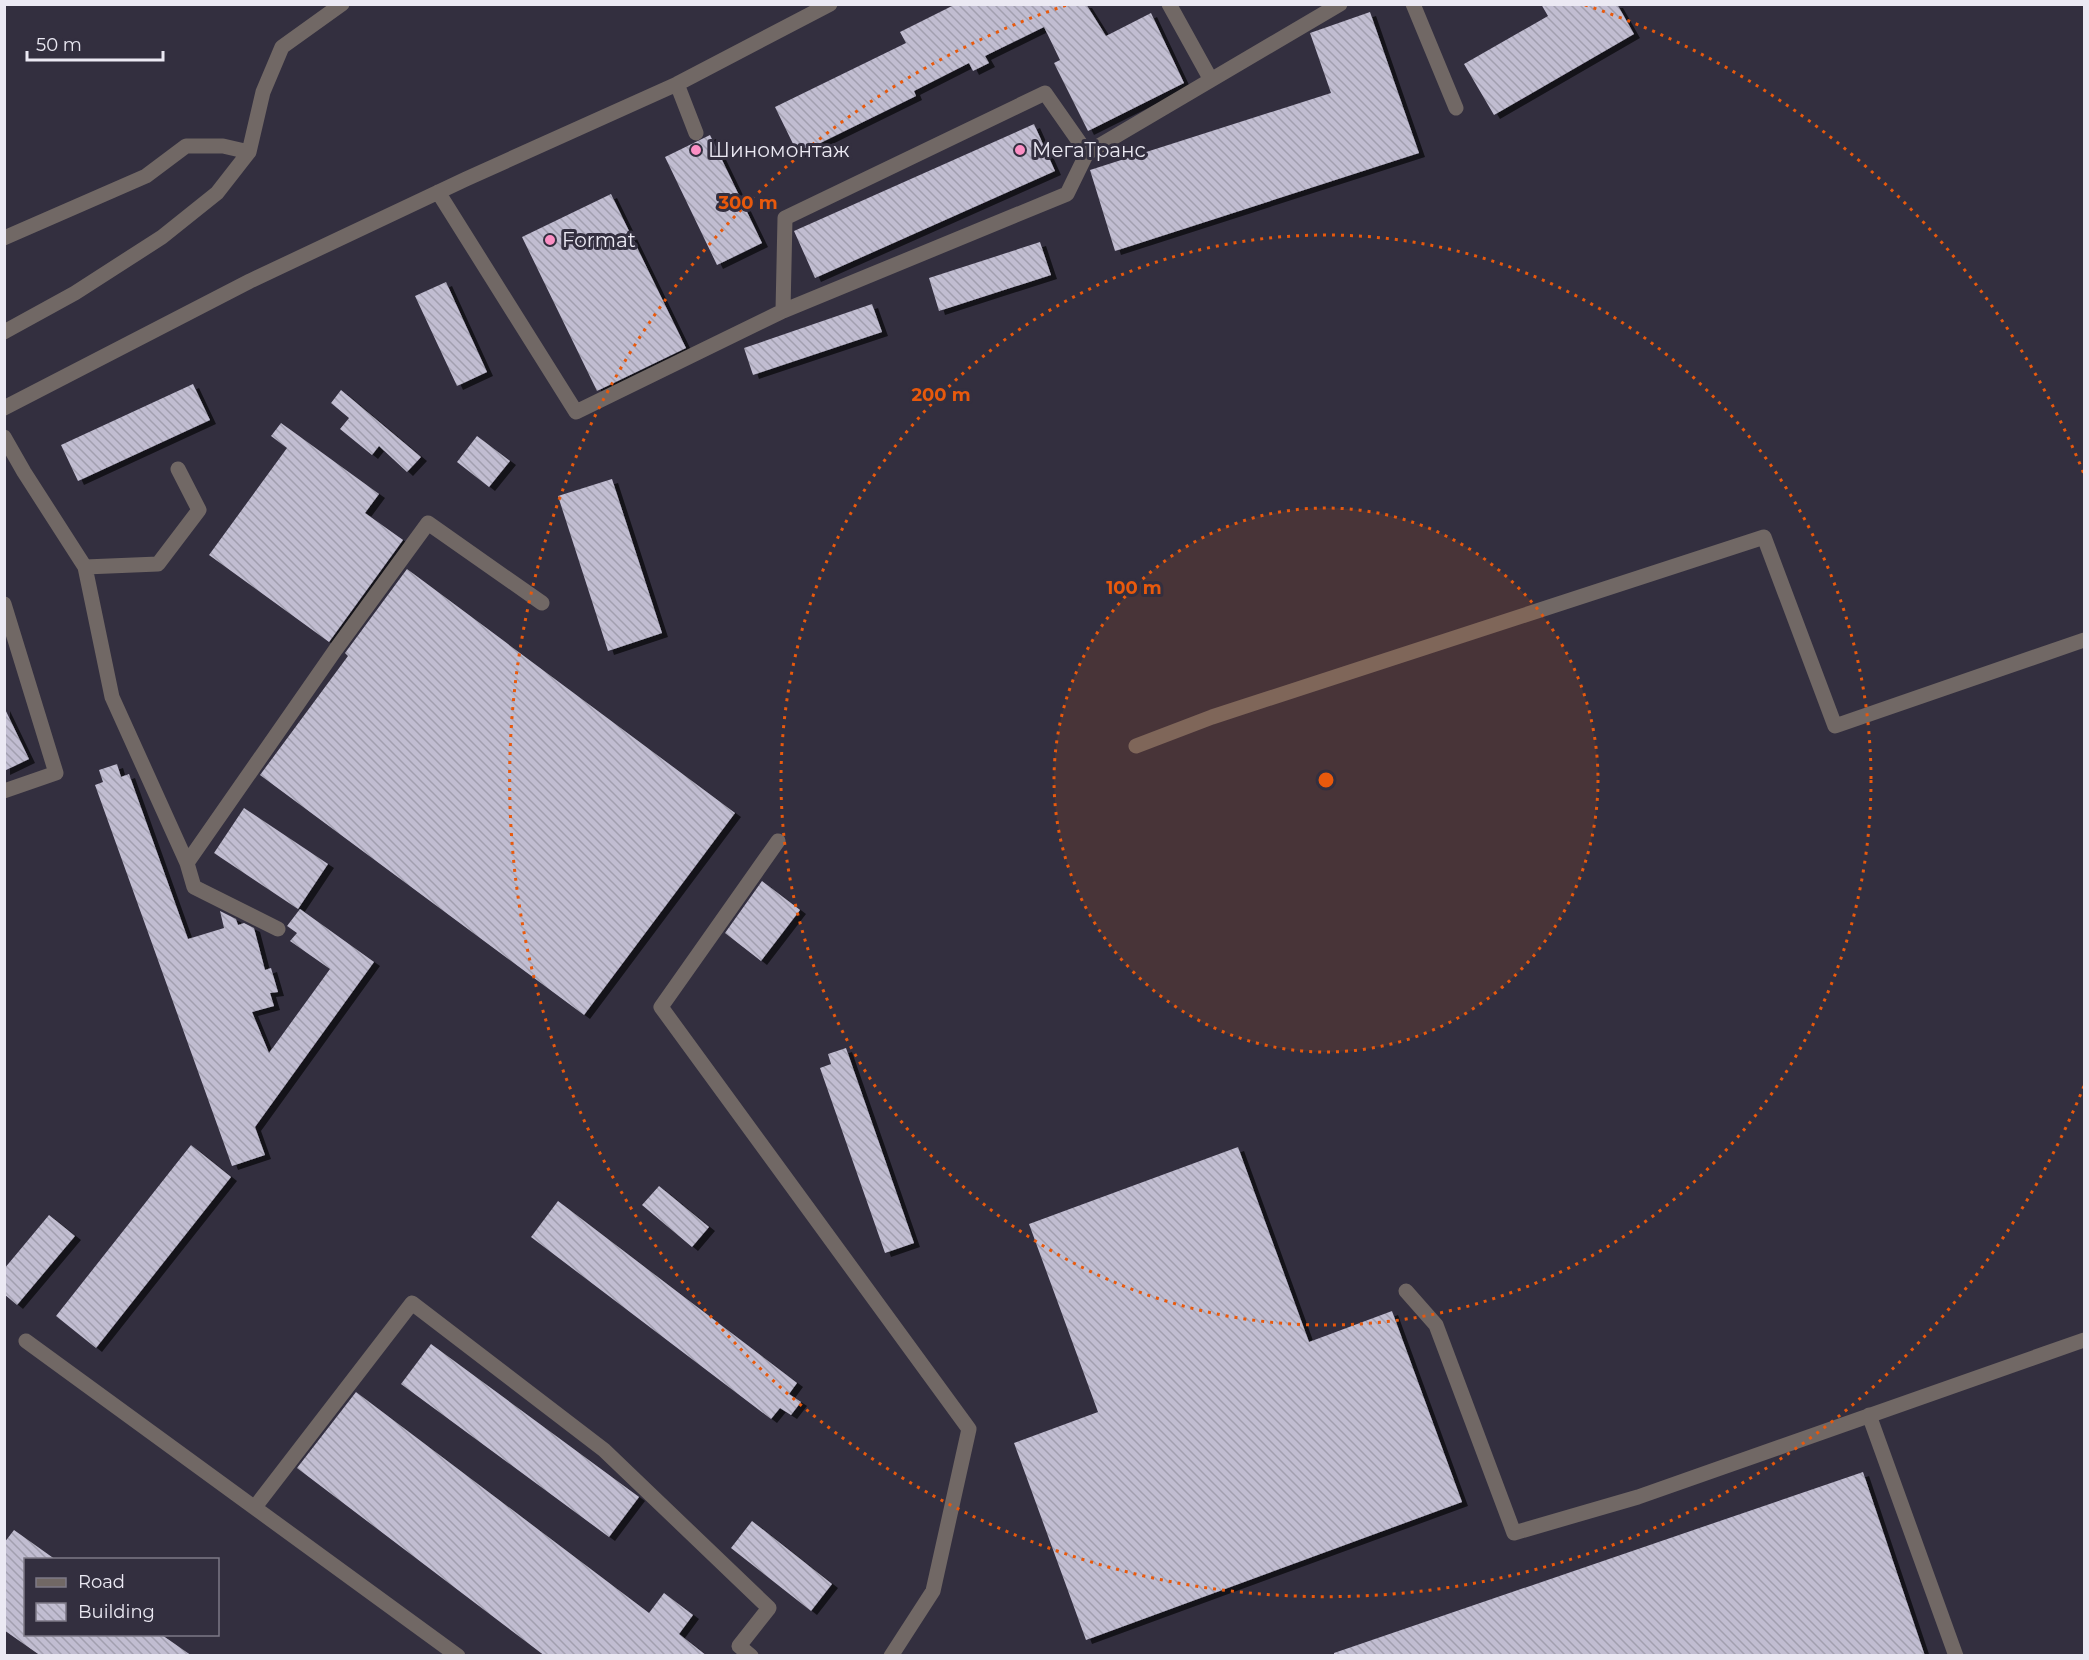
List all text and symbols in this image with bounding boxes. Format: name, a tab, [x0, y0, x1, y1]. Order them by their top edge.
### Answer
scale bar	[27, 24, 164, 62]
text: 50 m	[36, 34, 82, 56]
place label: Шиномонтаж	[708, 138, 850, 162]
place label: МегаТранс	[1032, 138, 1146, 162]
marker: Шиномонтаж	[689, 143, 703, 157]
marker: МегаТранс	[1013, 143, 1027, 157]
text: 300 m	[717, 192, 778, 214]
place label: Format	[562, 228, 636, 252]
marker: Format	[543, 233, 557, 247]
text: 200 m	[911, 384, 971, 406]
text: 100 m	[1106, 577, 1162, 599]
centre of rings	[1316, 770, 1336, 790]
legend	[24, 1558, 219, 1636]
text: Road	[78, 1571, 125, 1593]
text: Building	[78, 1601, 155, 1623]

